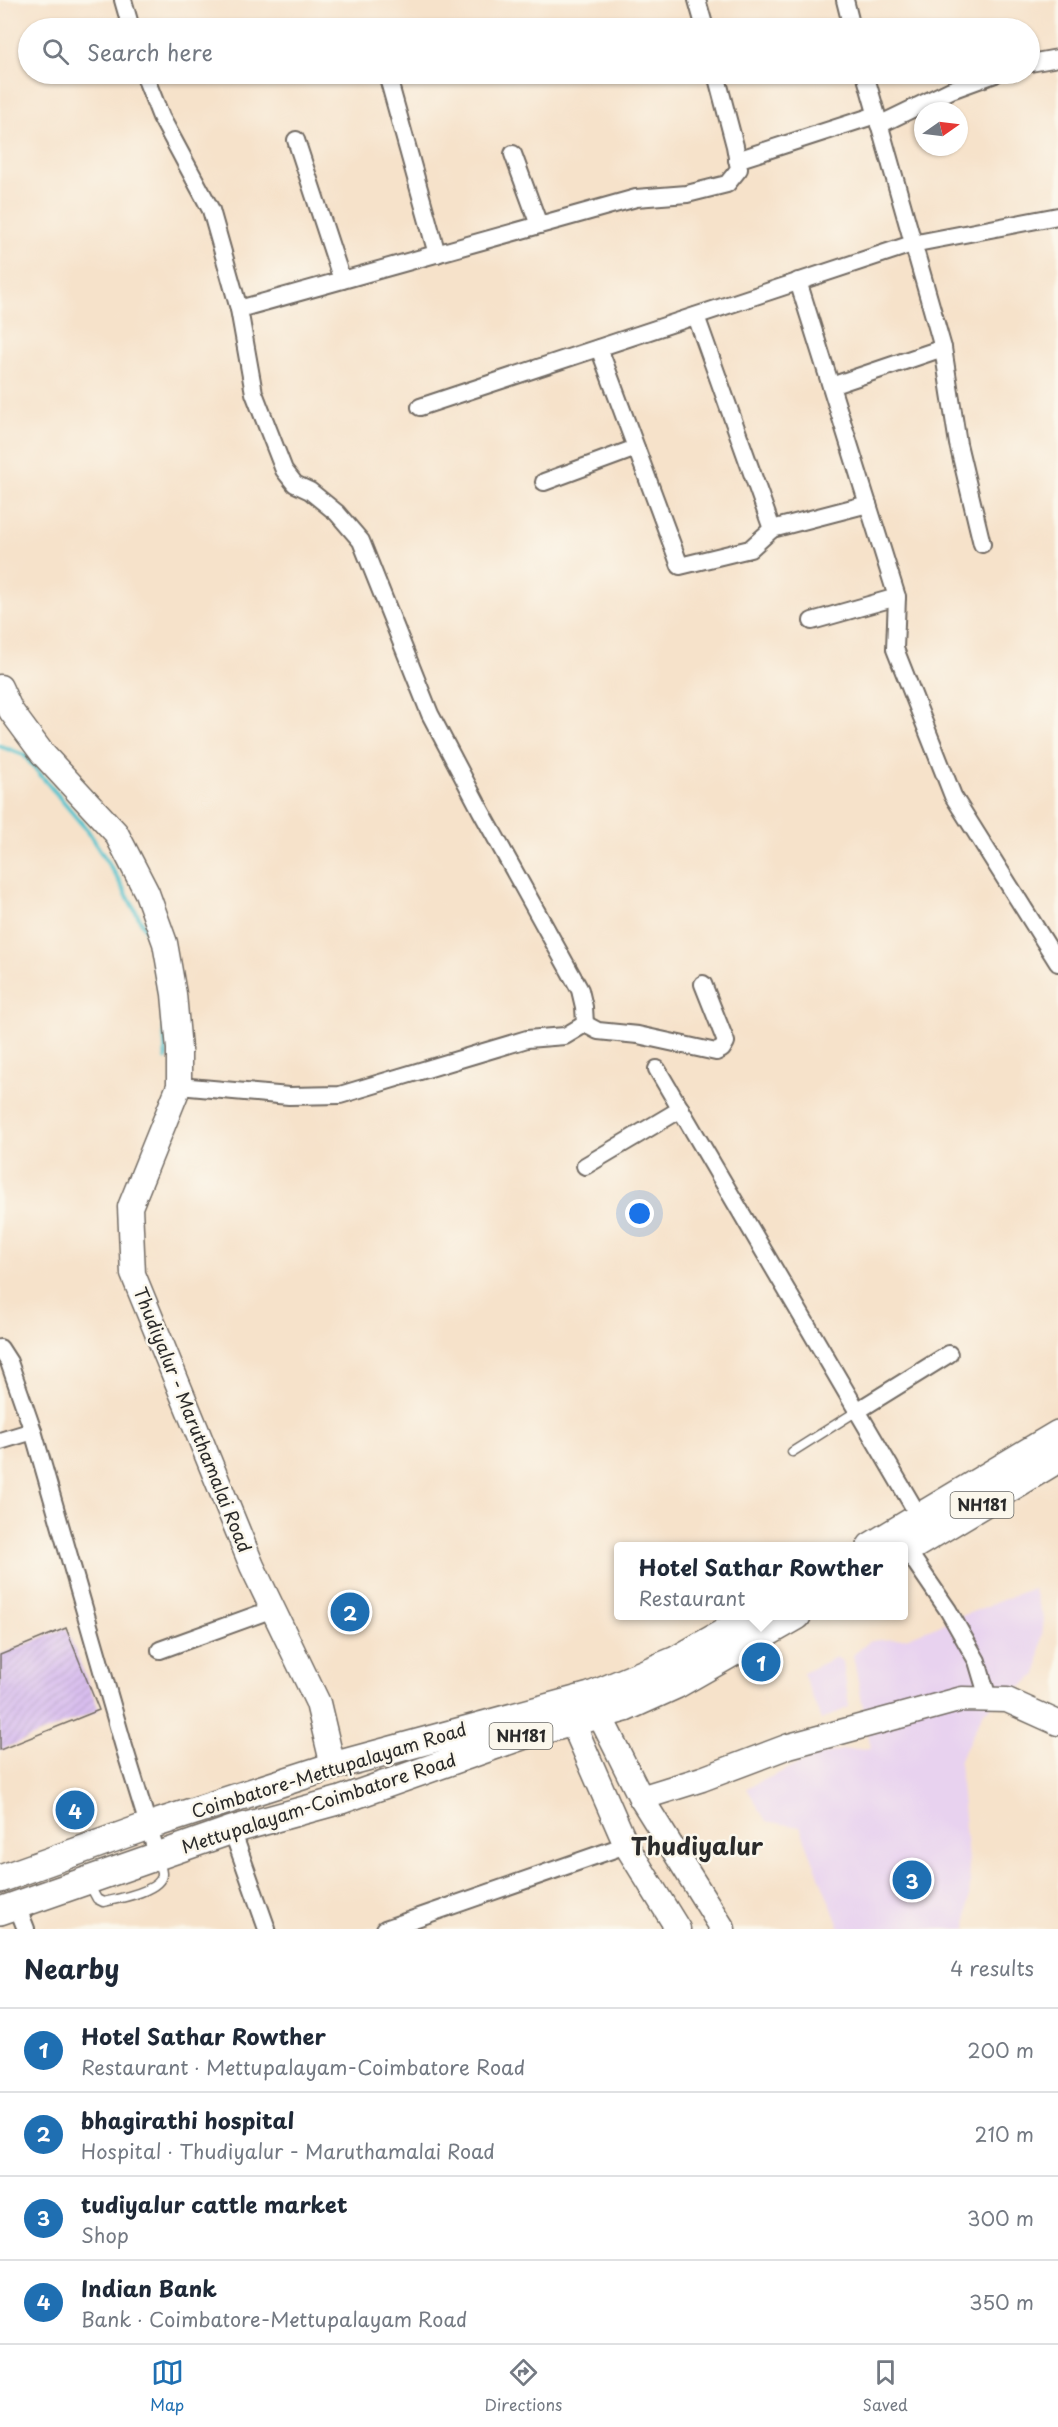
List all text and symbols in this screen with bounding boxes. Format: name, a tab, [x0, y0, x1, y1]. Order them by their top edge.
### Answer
search box	[18, 18, 1040, 84]
icon: search	[39, 35, 72, 68]
text: Search here	[87, 35, 213, 68]
north arrow	[914, 102, 968, 156]
your location	[625, 1199, 654, 1228]
street label: Thudiyalur - Maruthamalai Road	[128, 1283, 259, 1556]
road number: NH181	[950, 1492, 1014, 1518]
popup	[614, 1542, 908, 1620]
text: Hotel Sathar Rowther	[639, 1550, 883, 1583]
text: Restaurant	[639, 1583, 745, 1613]
pin: 2	[330, 1590, 370, 1634]
pin: 1	[742, 1640, 780, 1684]
street label: Coimbatore-Mettupalayam Road	[188, 1715, 469, 1824]
road number: NH181	[490, 1723, 552, 1749]
street label: Mettupalayam-Coimbatore Road	[178, 1745, 459, 1860]
pin: 4	[56, 1788, 94, 1832]
district label: Thudiyalur	[631, 1827, 764, 1863]
pin: 3	[892, 1858, 932, 1902]
text: Nearby	[24, 1949, 119, 1988]
text: 4 results	[950, 1953, 1034, 1983]
text: Hotel Sathar Rowther	[81, 2019, 326, 2052]
text: 1	[39, 2035, 48, 2065]
text: 200 m	[967, 2035, 1034, 2065]
text: Restaurant · Mettupalayam-Coimbatore Road	[81, 2052, 525, 2082]
text: bhagirathi hospital	[81, 2103, 294, 2136]
text: 2	[36, 2119, 51, 2149]
text: 210 m	[975, 2119, 1034, 2149]
text: Hospital · Thudiyalur - Maruthamalai Road	[81, 2136, 495, 2166]
text: tudiyalur cattle market	[81, 2187, 348, 2220]
text: 3	[37, 2203, 50, 2233]
text: 300 m	[967, 2203, 1034, 2233]
text: Shop	[81, 2220, 129, 2250]
text: Indian Bank	[81, 2271, 217, 2304]
text: 4	[37, 2287, 50, 2317]
text: 350 m	[969, 2287, 1034, 2317]
text: Bank · Coimbatore-Mettupalayam Road	[81, 2304, 467, 2334]
tab: Map	[150, 2356, 184, 2416]
tab: Directions	[484, 2356, 562, 2416]
tab: Saved	[862, 2356, 908, 2416]

